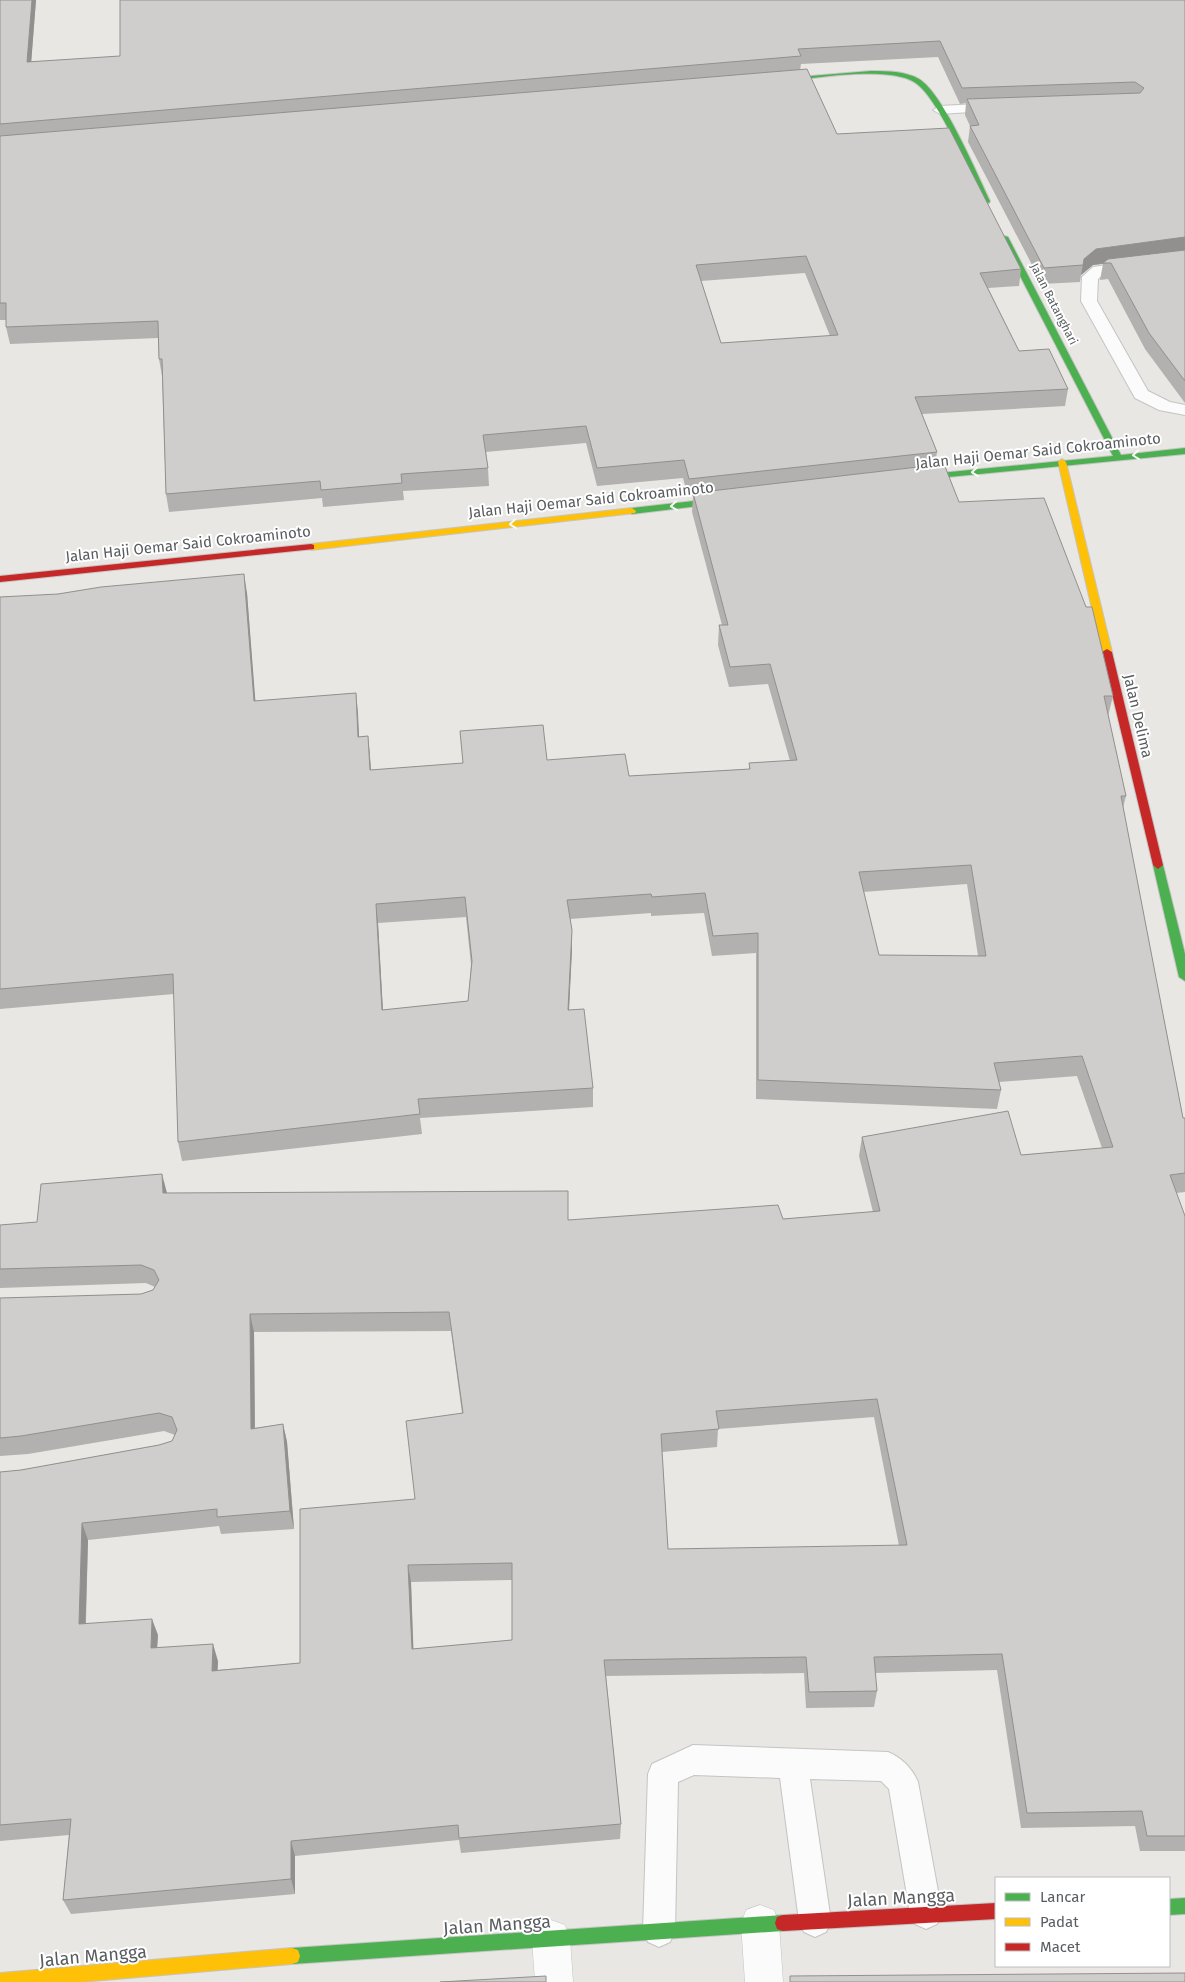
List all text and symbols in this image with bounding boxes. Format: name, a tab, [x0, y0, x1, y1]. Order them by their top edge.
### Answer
street label: Jalan Batanghari	[1027, 261, 1081, 347]
street label: Jalan Haji Oemar Said Cokroaminoto	[914, 429, 1162, 473]
one-way arrow	[1132, 449, 1140, 460]
one-way arrow	[971, 466, 979, 477]
street label: Jalan Haji Oemar Said Cokroaminoto	[467, 478, 715, 522]
one-way arrow	[670, 500, 678, 511]
one-way arrow	[508, 518, 516, 529]
street label: Jalan Haji Oemar Said Cokroaminoto	[64, 522, 312, 566]
street label: Jalan Delima	[1120, 672, 1156, 760]
legend	[995, 1877, 1170, 1967]
street label: Jalan Mangga	[847, 1884, 955, 1912]
text: Lancar	[1040, 1888, 1085, 1906]
street label: Jalan Mangga	[442, 1910, 552, 1940]
text: Padat	[1040, 1913, 1079, 1931]
text: Macet	[1040, 1938, 1081, 1956]
street label: Jalan Mangga	[38, 1940, 148, 1972]

